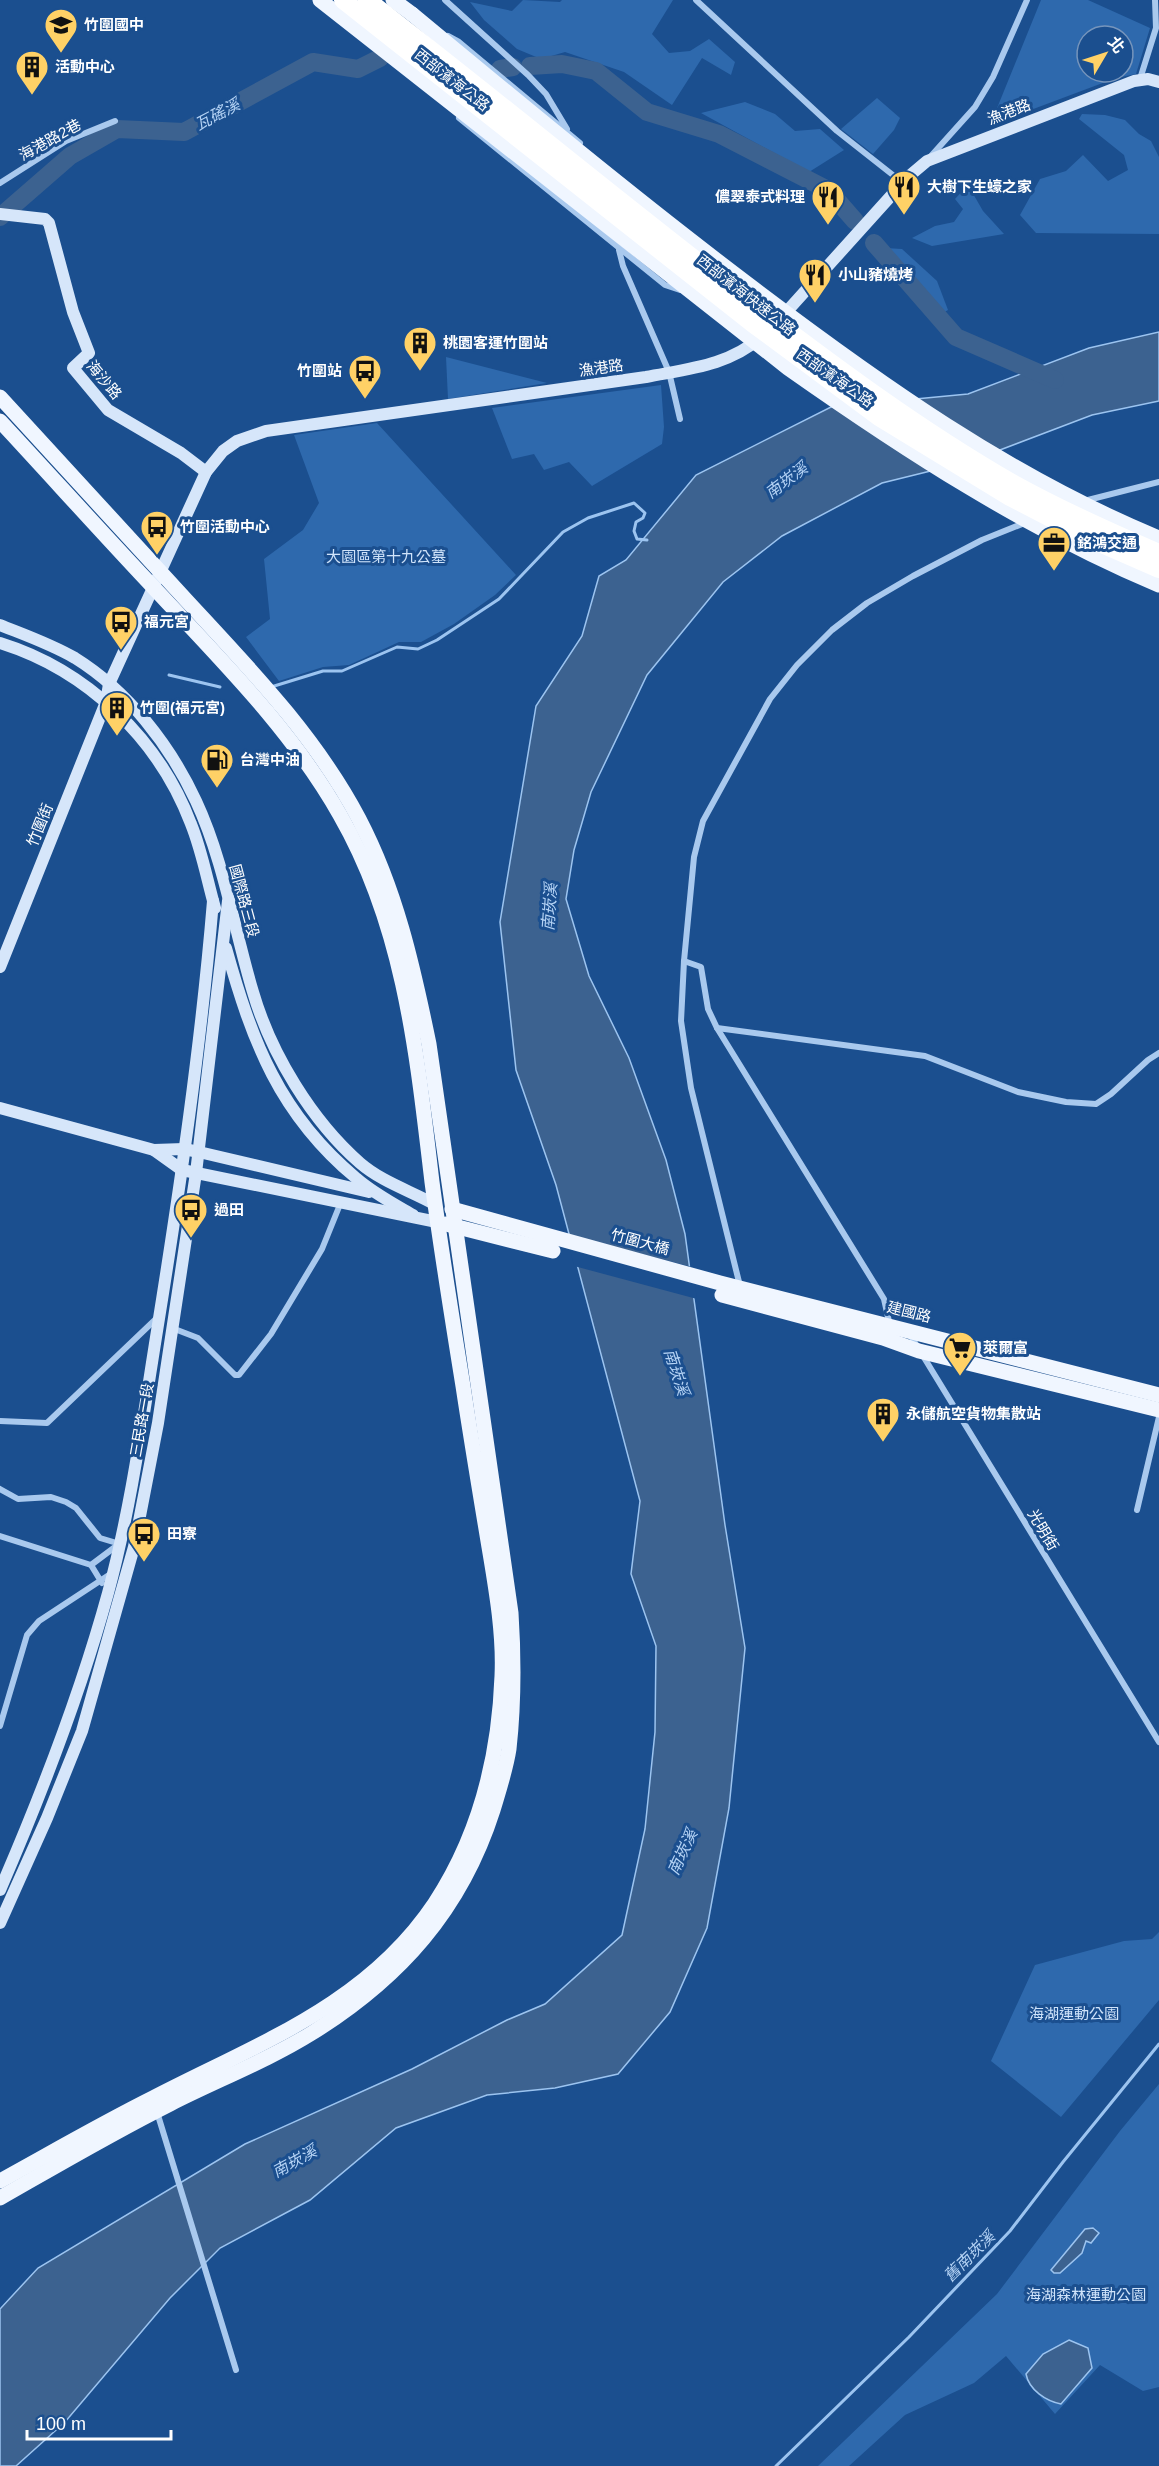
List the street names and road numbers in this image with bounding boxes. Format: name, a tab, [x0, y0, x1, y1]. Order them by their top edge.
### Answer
street label: 西部濱海公路	[412, 45, 493, 114]
street label: 漁港路	[985, 96, 1033, 128]
street label: 海港路2巷	[16, 116, 84, 164]
street label: 西部濱海快速公路	[694, 251, 799, 338]
street label: 西部濱海公路	[794, 345, 877, 410]
street label: 漁港路	[577, 356, 624, 379]
street label: 海沙路	[83, 357, 125, 402]
street label: 竹圍街	[23, 801, 56, 849]
street label: 國際路三段	[227, 862, 262, 939]
street label: 竹圍大橋	[609, 1226, 671, 1257]
street label: 建國路	[885, 1298, 933, 1325]
street label: 三民路一段	[127, 1381, 156, 1458]
street label: 光明街	[1025, 1506, 1062, 1553]

